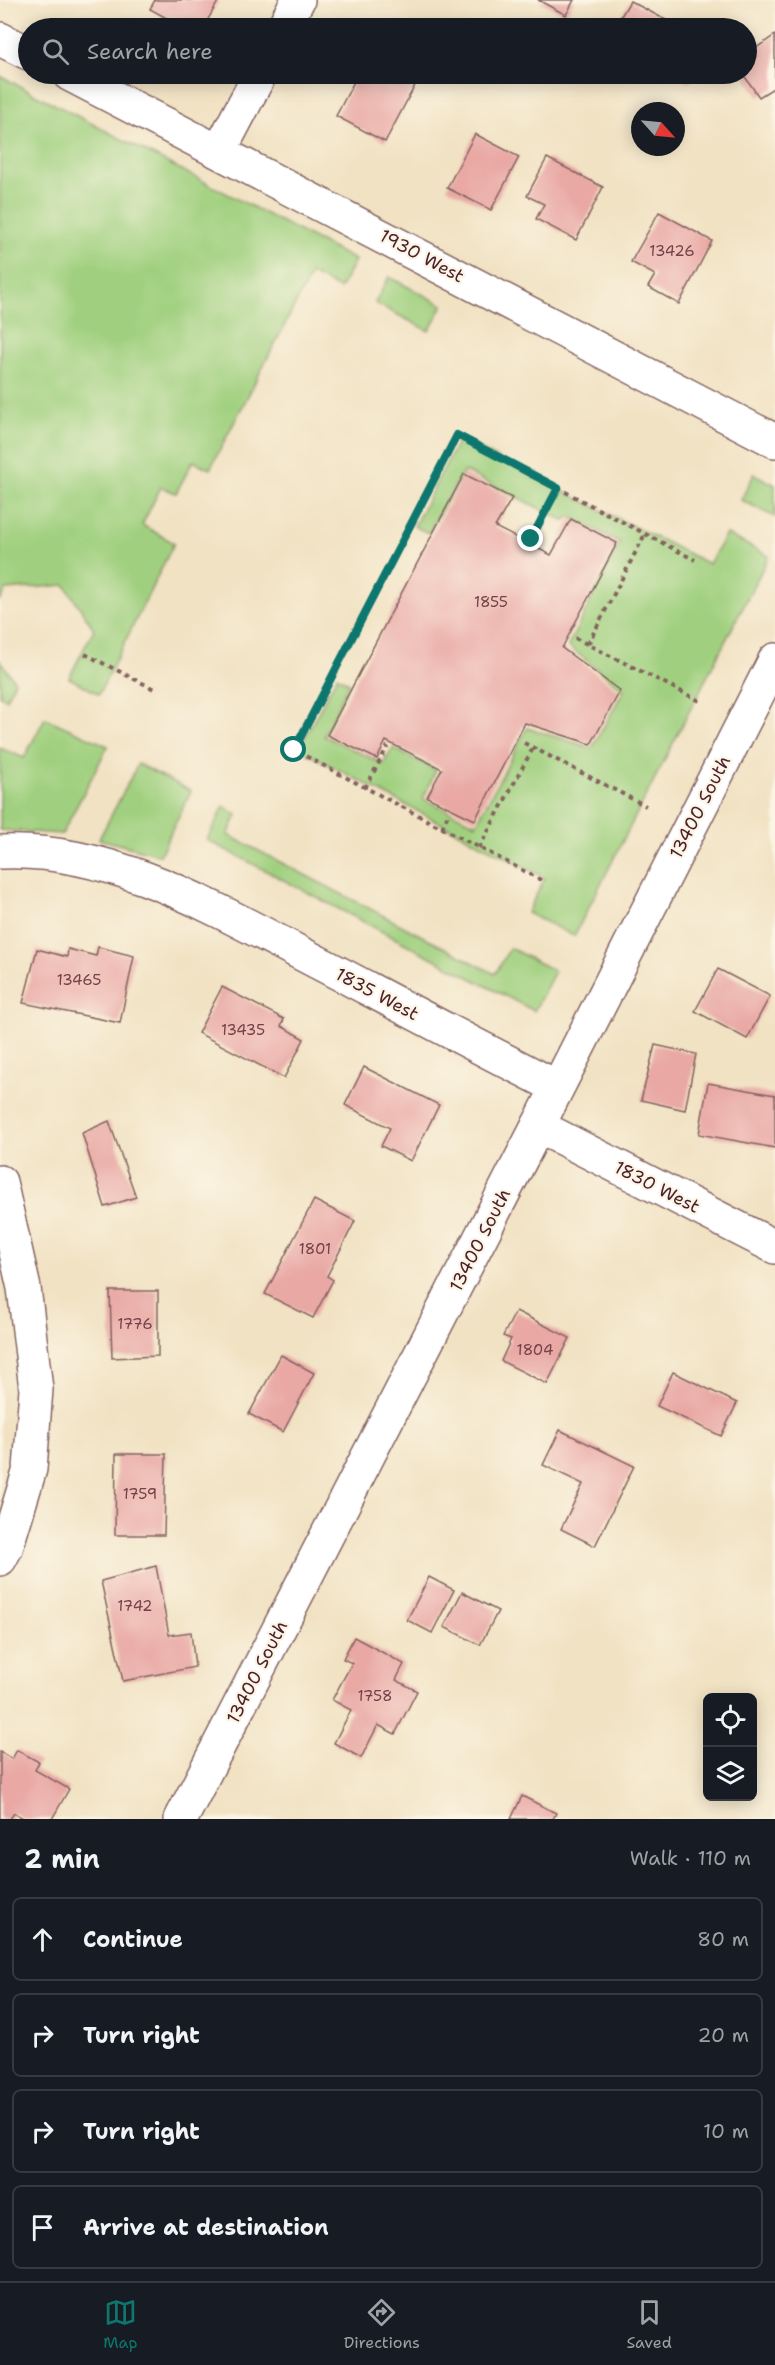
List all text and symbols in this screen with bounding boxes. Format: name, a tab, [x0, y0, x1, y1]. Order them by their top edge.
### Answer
search box	[18, 18, 757, 84]
icon: search	[39, 35, 72, 68]
text: Search here	[87, 37, 213, 66]
north arrow	[631, 102, 685, 156]
street label: 1930 West	[376, 224, 469, 288]
house number: 13426	[649, 241, 695, 261]
route end	[517, 525, 543, 551]
house number: 1855	[474, 592, 508, 612]
route start	[280, 736, 306, 762]
street label: 13400 South	[664, 752, 736, 862]
street label: 1835 West	[331, 962, 423, 1026]
house number: 13465	[57, 970, 101, 990]
house number: 13435	[221, 1020, 265, 1040]
street label: 1830 West	[610, 1155, 704, 1219]
street label: 13400 South	[444, 1185, 516, 1295]
house number: 1801	[299, 1239, 331, 1259]
house number: 1776	[117, 1314, 153, 1334]
house number: 1804	[517, 1340, 553, 1360]
house number: 1759	[123, 1484, 157, 1504]
house number: 1742	[117, 1596, 153, 1616]
street label: 13400 South	[221, 1617, 293, 1727]
house number: 1758	[358, 1686, 392, 1706]
map controls	[703, 1693, 757, 1801]
button: locate	[703, 1693, 757, 1747]
button: layers	[703, 1747, 757, 1801]
text: 2 min	[24, 1841, 100, 1876]
text: Walk · 110 m	[630, 1845, 751, 1871]
icon: ahead	[26, 1923, 59, 1956]
text: Continue	[83, 1925, 183, 1954]
text: 80 m	[697, 1926, 749, 1952]
icon: right	[26, 2019, 59, 2052]
text: Turn right	[83, 2021, 200, 2050]
text: 20 m	[698, 2022, 749, 2048]
icon: right	[26, 2115, 59, 2148]
text: Turn right	[83, 2117, 200, 2146]
text: 10 m	[703, 2118, 749, 2144]
icon: arrive	[26, 2211, 59, 2244]
text: Arrive at destination	[83, 2213, 329, 2242]
tab: Map	[103, 2296, 137, 2353]
tab: Directions	[344, 2296, 420, 2353]
tab: Saved	[626, 2296, 672, 2353]

